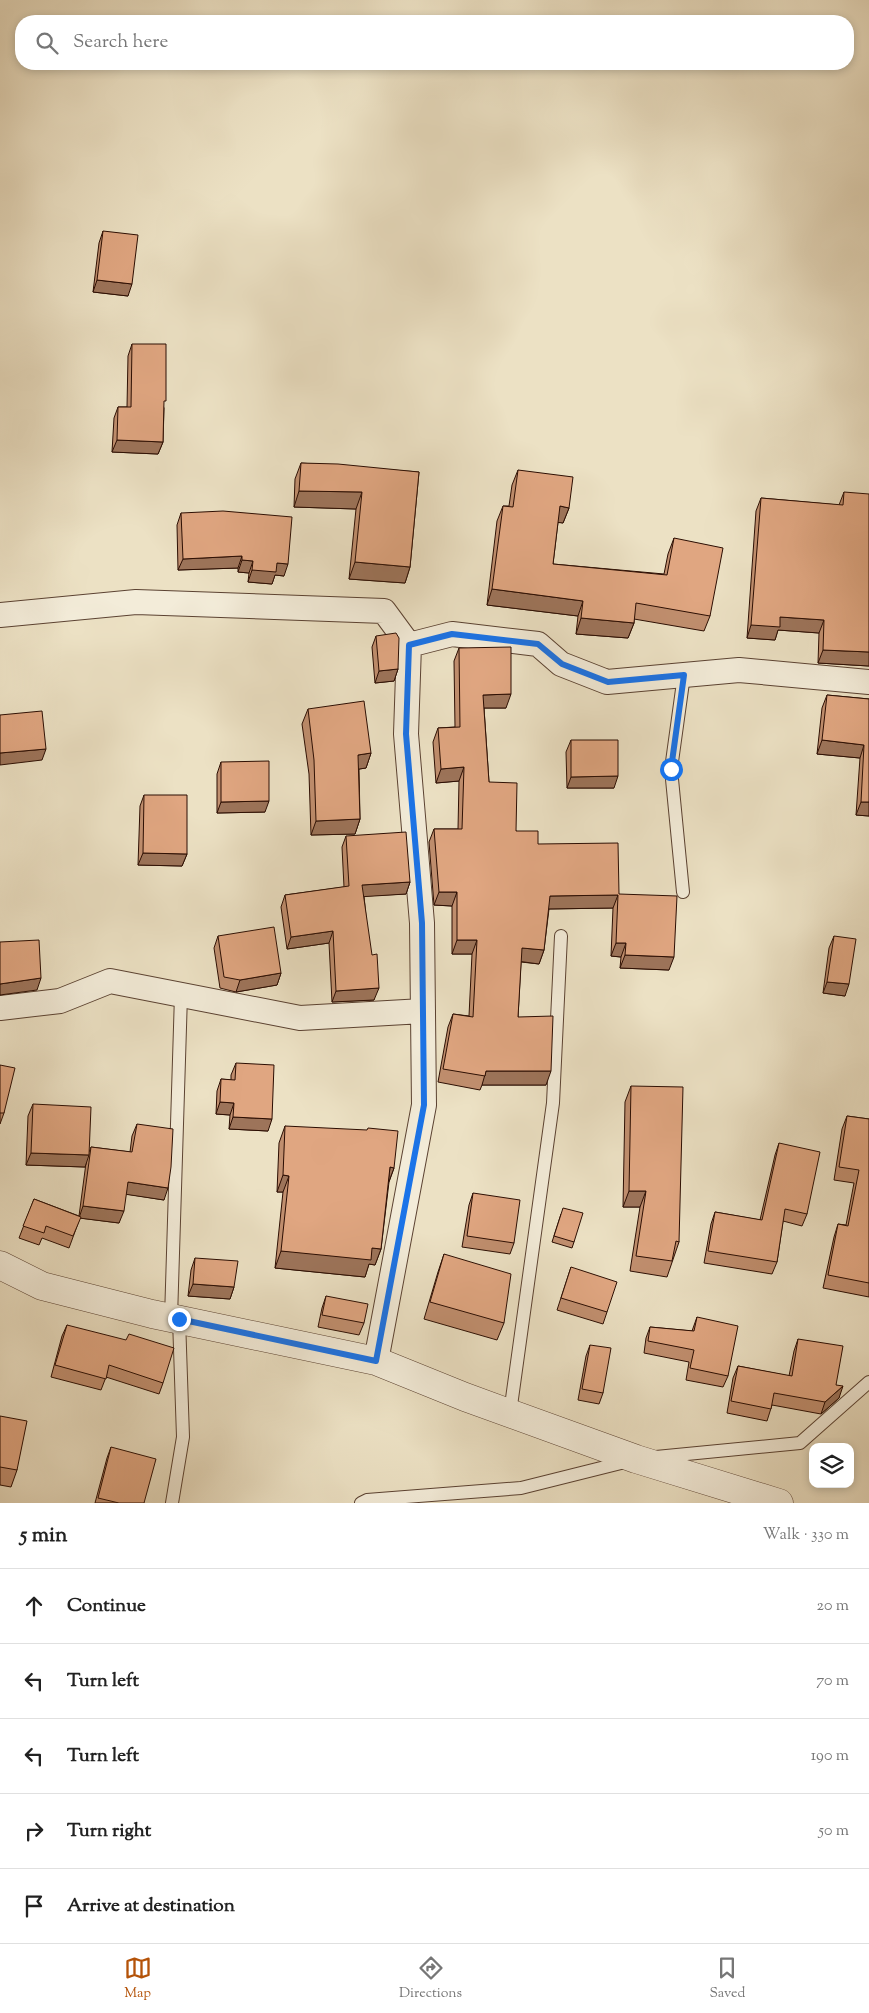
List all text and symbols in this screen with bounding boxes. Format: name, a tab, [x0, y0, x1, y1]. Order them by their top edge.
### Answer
search box	[15, 15, 854, 70]
icon: search	[33, 29, 61, 57]
text: Search here	[73, 29, 168, 56]
route start	[660, 758, 683, 781]
route end	[168, 1308, 191, 1331]
map controls	[809, 1443, 854, 1488]
button: layers	[809, 1443, 854, 1488]
text: 5 min	[20, 1521, 67, 1551]
text: Walk · 330 m	[763, 1524, 849, 1547]
icon: ahead	[20, 1592, 48, 1620]
text: Continue	[67, 1593, 146, 1620]
text: 20 m	[816, 1595, 849, 1618]
icon: left	[20, 1667, 48, 1695]
text: Turn left	[67, 1668, 139, 1695]
text: 70 m	[816, 1670, 849, 1693]
icon: left	[20, 1742, 48, 1770]
text: Turn left	[67, 1743, 139, 1770]
text: 190 m	[811, 1745, 849, 1768]
icon: right	[20, 1817, 48, 1845]
text: Turn right	[67, 1818, 151, 1845]
text: 50 m	[818, 1820, 849, 1843]
icon: arrive	[20, 1892, 48, 1920]
text: Arrive at destination	[67, 1893, 235, 1920]
tab: Map	[124, 1954, 152, 2004]
tab: Directions	[399, 1954, 462, 2004]
tab: Saved	[709, 1954, 745, 2004]

